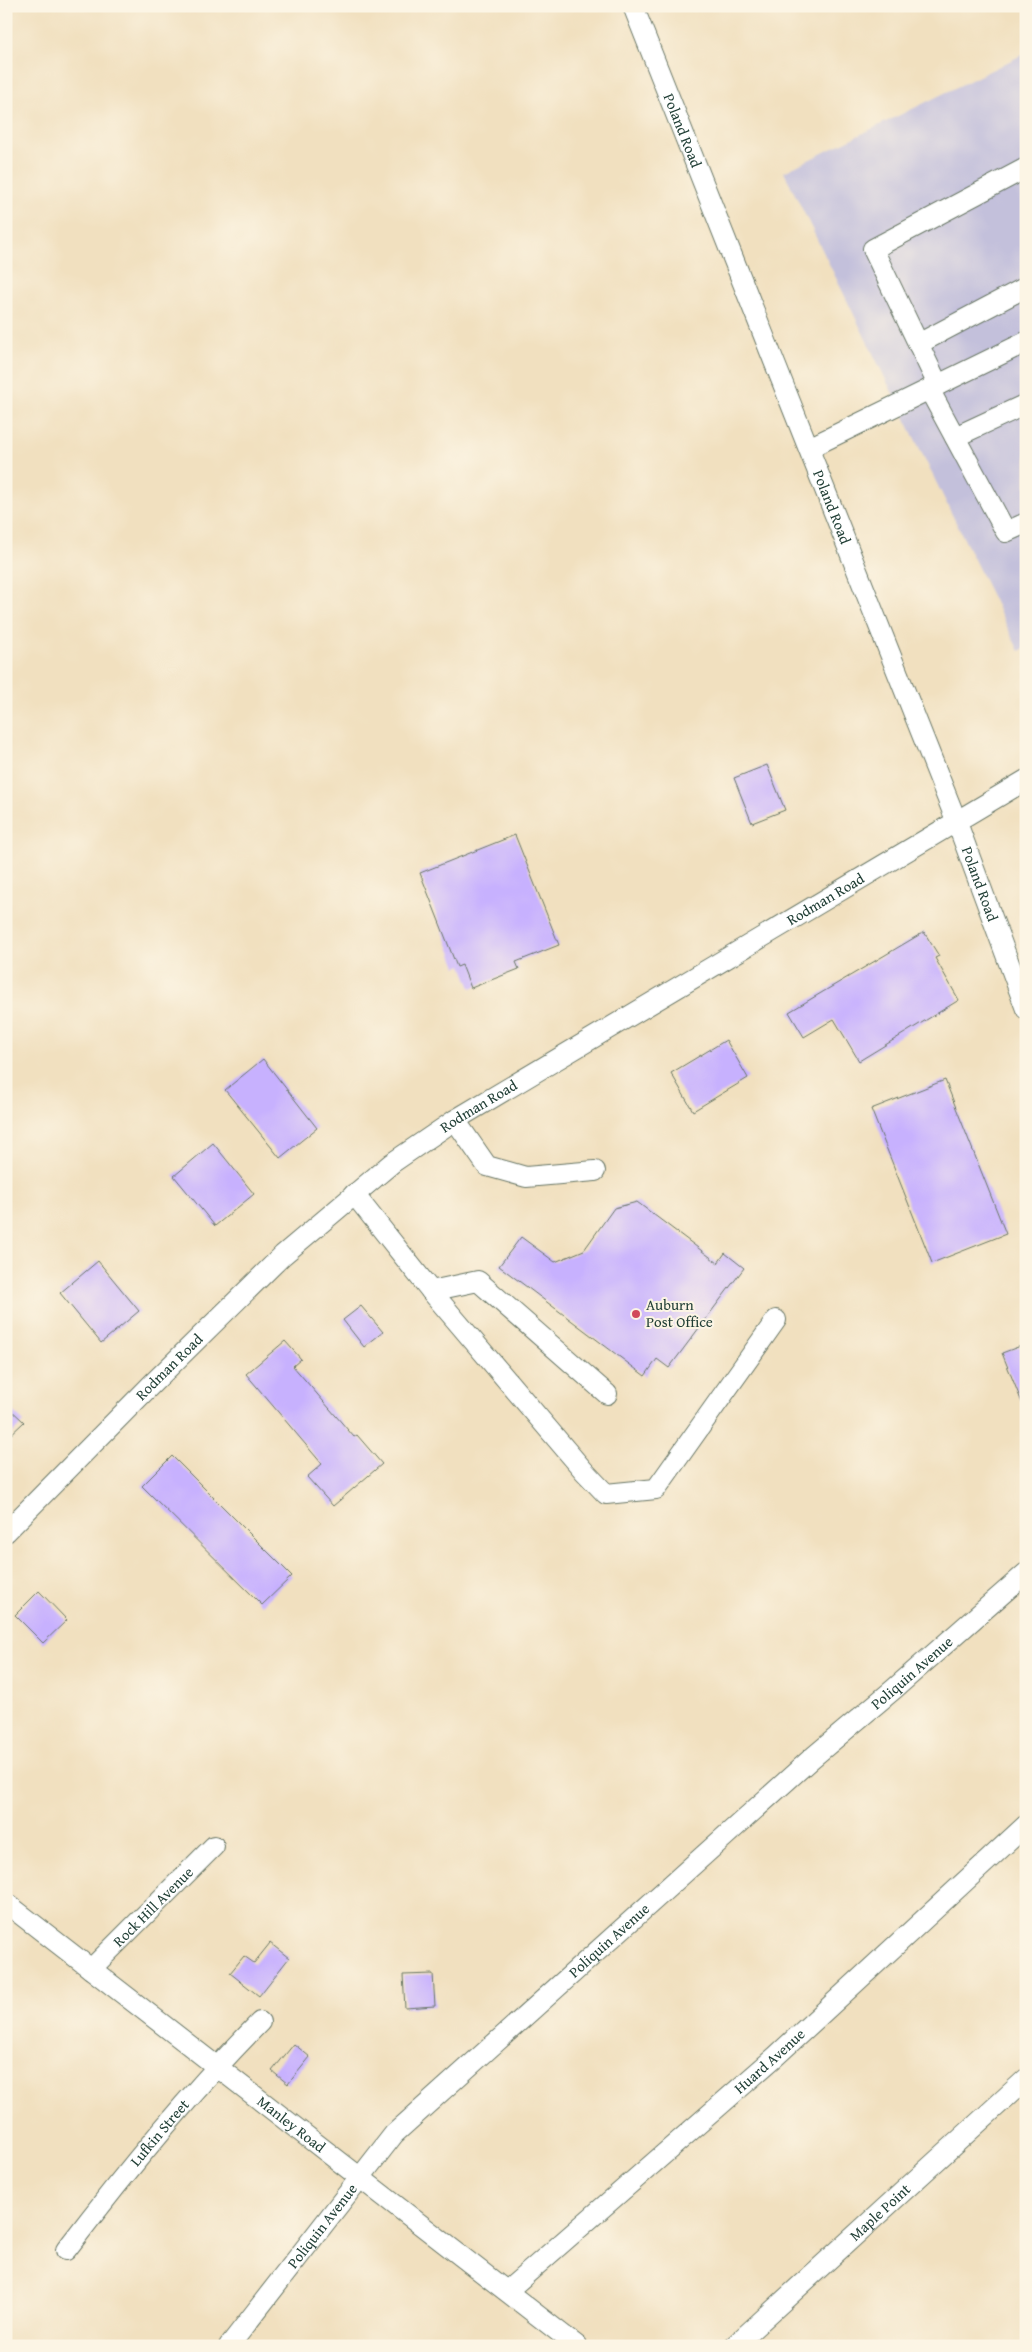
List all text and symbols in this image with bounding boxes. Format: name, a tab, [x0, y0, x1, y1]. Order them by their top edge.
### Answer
street label: Poland Road	[659, 90, 707, 171]
street label: Poland Road	[808, 467, 856, 547]
street label: Poland Road	[957, 844, 1004, 924]
street label: Rodman Road	[783, 868, 868, 930]
street label: Rodman Road	[436, 1074, 521, 1137]
place label: Auburn Post Office	[646, 1294, 713, 1332]
marker: Auburn Post Office	[630, 1308, 642, 1320]
street label: Rodman Road	[131, 1329, 207, 1405]
street label: Poliquin Avenue	[866, 1631, 957, 1714]
street label: Rock Hill Avenue	[108, 1862, 198, 1951]
street label: Poliquin Avenue	[564, 1898, 654, 1982]
street label: Huard Avenue	[729, 2023, 809, 2098]
street label: Manley Road	[253, 2091, 330, 2157]
street label: Lufkin Street	[125, 2094, 194, 2171]
street label: Maple Point	[845, 2178, 915, 2245]
street label: Poliquin Avenue	[282, 2179, 362, 2273]

